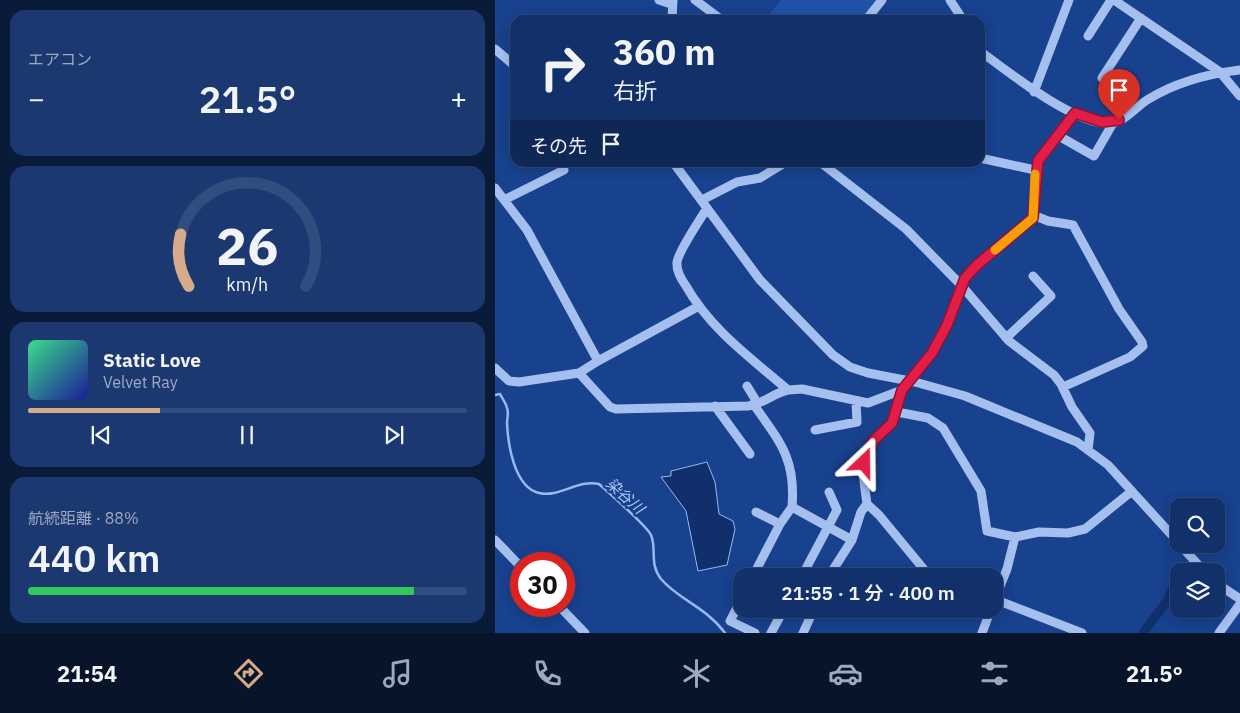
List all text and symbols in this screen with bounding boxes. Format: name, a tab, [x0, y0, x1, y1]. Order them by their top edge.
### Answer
text: 360 m	[613, 29, 716, 75]
icon: right	[530, 35, 595, 100]
text: エアコン	[28, 49, 92, 69]
pin	[1098, 69, 1140, 120]
text: 21.5°	[199, 74, 296, 123]
text: 右折	[613, 76, 657, 105]
icon: arrive	[1105, 76, 1133, 104]
text: −	[28, 80, 45, 117]
text: +	[450, 80, 467, 117]
icon: arrive	[597, 130, 625, 158]
text: その先	[530, 134, 587, 158]
text: 26	[216, 212, 279, 279]
text: km/h	[227, 273, 269, 296]
text: Static Love	[103, 348, 201, 372]
text: Velvet Ray	[103, 372, 178, 392]
icon: previous	[87, 421, 115, 449]
icon: pause	[233, 421, 261, 449]
icon: next	[380, 421, 408, 449]
position arrow	[837, 436, 889, 488]
water label: 染谷川	[602, 474, 650, 519]
map controls	[1170, 498, 1225, 618]
button: search	[1170, 498, 1225, 553]
text: 航続距離 · 88%	[28, 508, 139, 528]
text: 440 km	[28, 533, 160, 582]
speed limit sign: 30	[510, 552, 575, 617]
button: layers	[1170, 563, 1225, 618]
text: 21:55 · 1 分 · 400 m	[781, 581, 955, 605]
icon: directions	[231, 656, 266, 691]
icon: music	[380, 656, 415, 691]
icon: phone	[530, 656, 565, 691]
icon: climate	[679, 656, 714, 691]
icon: car	[828, 656, 863, 691]
icon: filters	[977, 656, 1012, 691]
text: 21:54	[57, 659, 117, 688]
text: 21.5°	[1126, 659, 1183, 688]

